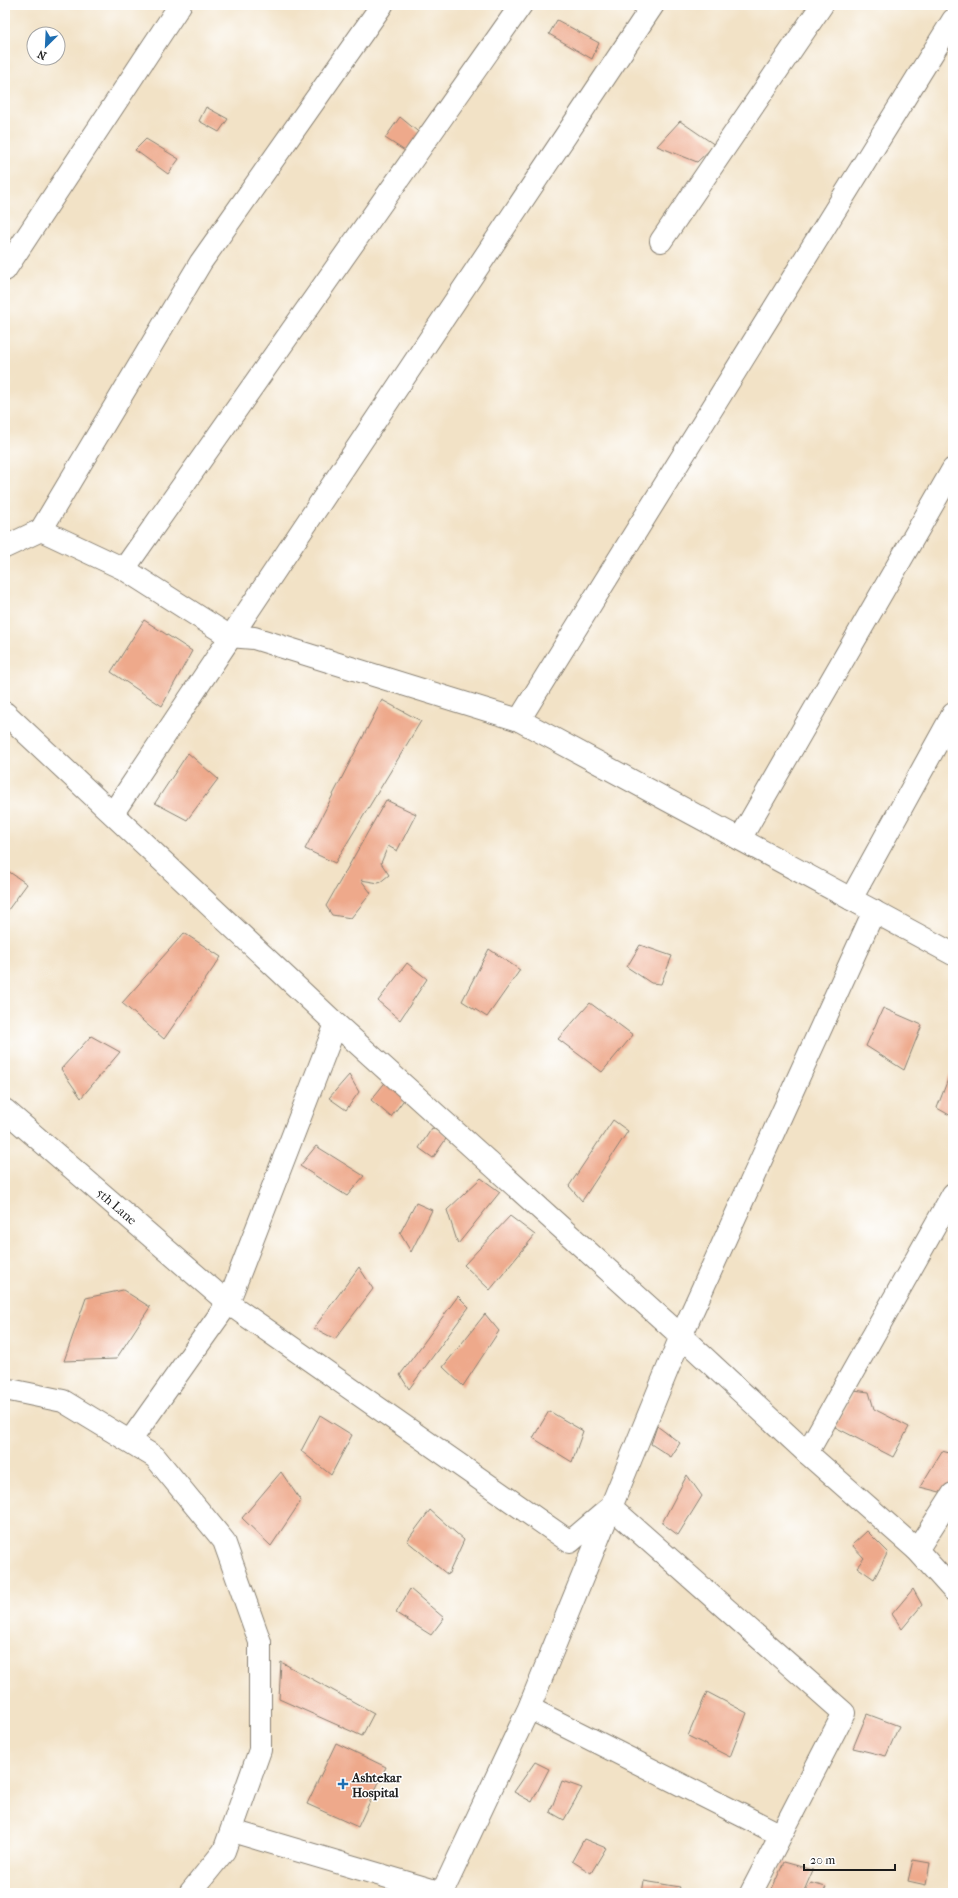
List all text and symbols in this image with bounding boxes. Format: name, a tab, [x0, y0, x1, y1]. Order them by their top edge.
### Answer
north arrow	[26, 26, 66, 66]
text: N	[35, 47, 49, 62]
street label: 5th Lane	[94, 1185, 140, 1228]
place label: Ashtekar Hospital	[351, 1770, 402, 1801]
marker: Ashtekar Hospital	[337, 1778, 349, 1790]
scale bar	[804, 1846, 895, 1872]
text: 20 m	[810, 1853, 835, 1867]

